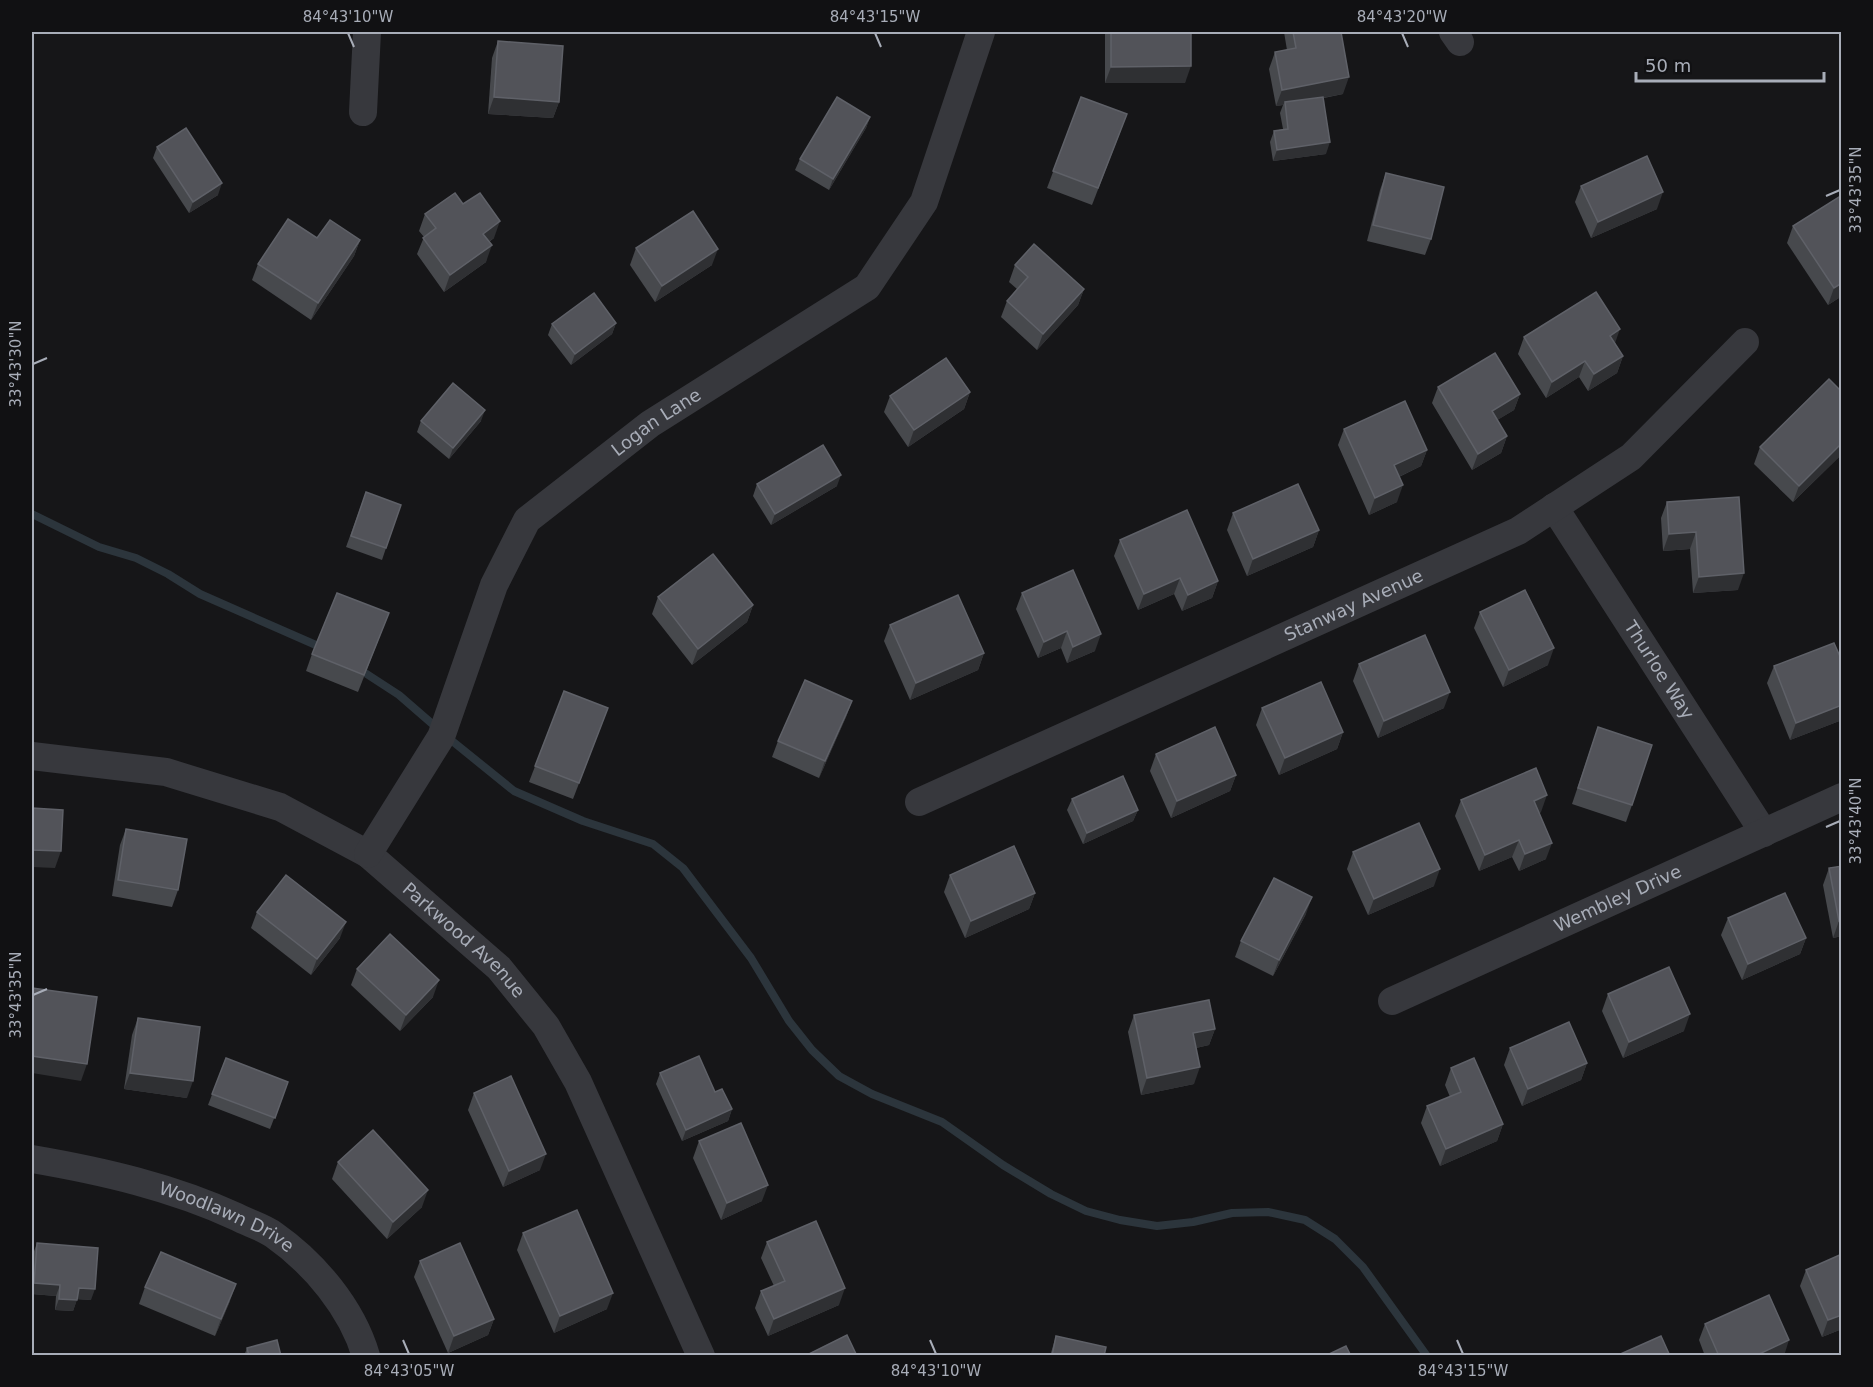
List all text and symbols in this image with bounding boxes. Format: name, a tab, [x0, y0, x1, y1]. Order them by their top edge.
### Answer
text: 84°43'10"W	[303, 8, 393, 26]
text: 84°43'15"W	[830, 8, 920, 26]
text: 84°43'20"W	[1357, 8, 1447, 26]
scale bar	[1636, 45, 1824, 83]
text: 50 m	[1645, 55, 1691, 76]
text: 33°43'35"N	[1847, 146, 1865, 234]
text: 33°43'30"N	[7, 320, 25, 408]
street label: Logan Lane	[607, 384, 705, 460]
street label: Stanway Avenue	[1281, 564, 1426, 645]
street label: Thurloe Way	[1620, 616, 1699, 723]
text: 33°43'40"N	[1847, 777, 1865, 865]
street label: Wembley Drive	[1551, 860, 1685, 936]
street label: Parkwood Avenue	[399, 878, 530, 1002]
text: 33°43'35"N	[7, 951, 25, 1039]
street label: Woodlawn Drive	[157, 1177, 299, 1256]
text: 84°43'05"W	[364, 1362, 454, 1380]
text: 84°43'10"W	[891, 1362, 981, 1380]
text: 84°43'15"W	[1418, 1362, 1508, 1380]

